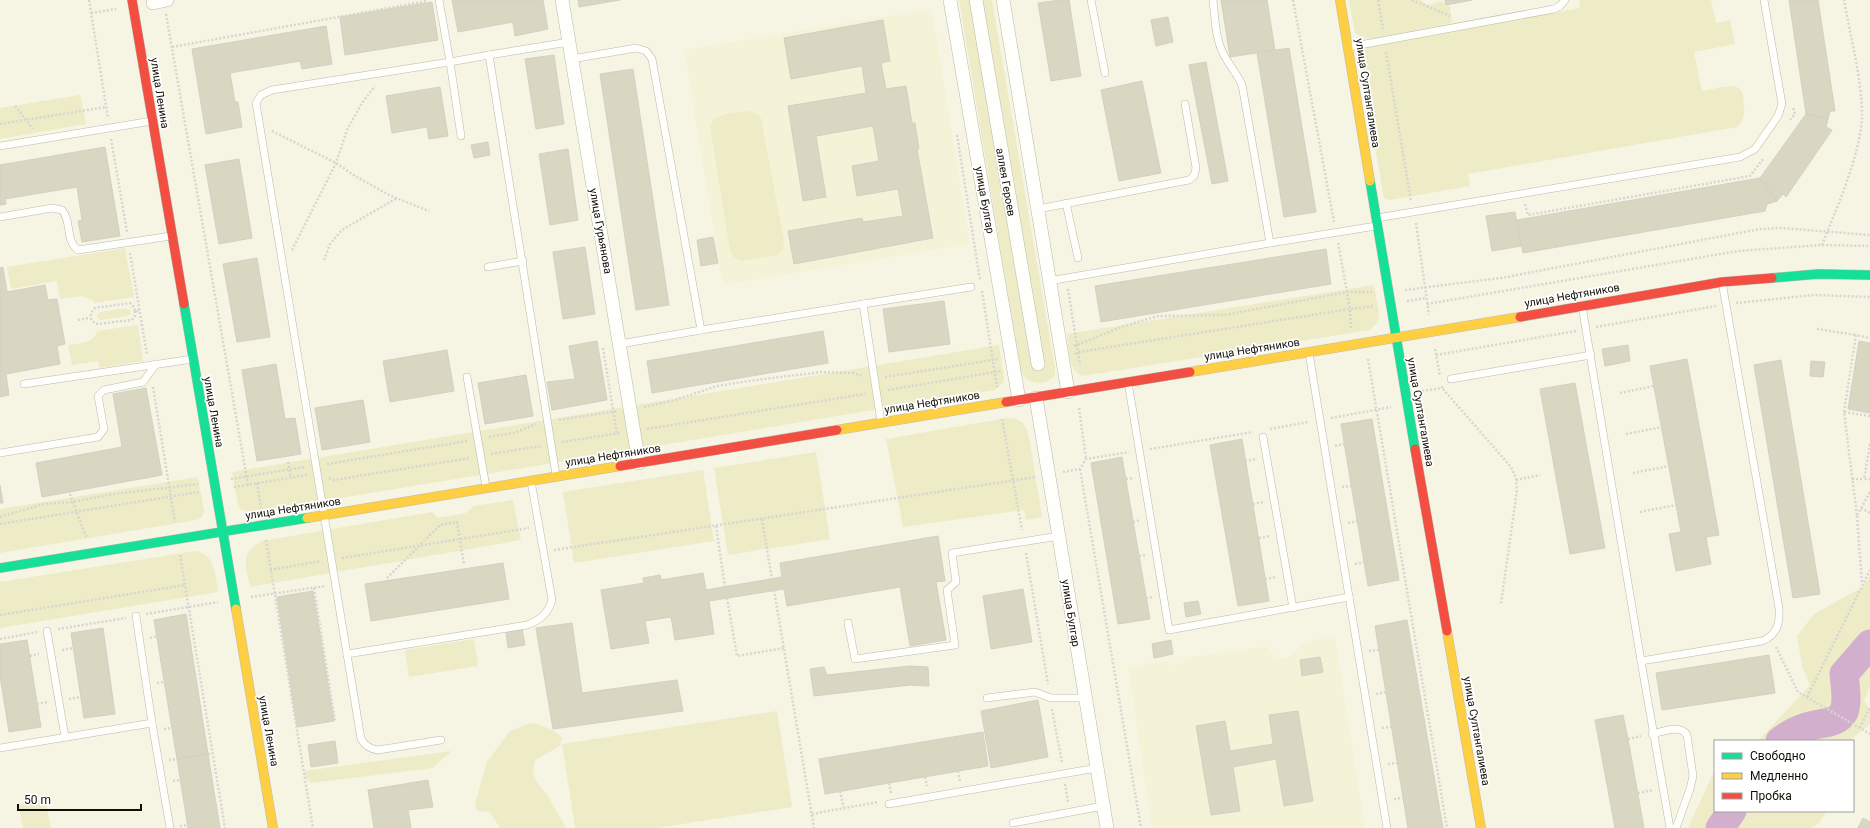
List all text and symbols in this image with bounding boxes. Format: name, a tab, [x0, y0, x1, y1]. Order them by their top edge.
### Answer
street label: улица Султангалиева	[1352, 38, 1383, 149]
street label: улица Ленина	[147, 57, 172, 129]
street label: аллея Героев	[993, 147, 1018, 217]
street label: улица Булгар	[972, 165, 997, 235]
street label: улица Гурьянова	[587, 187, 614, 275]
street label: улица Нефтяников	[1523, 281, 1621, 310]
street label: улица Нефтяников	[1203, 336, 1301, 363]
street label: улица Султангалиева	[1405, 357, 1436, 468]
street label: улица Ленина	[201, 376, 226, 448]
street label: улица Нефтяников	[883, 389, 981, 416]
street label: улица Нефтяников	[564, 442, 662, 469]
street label: улица Нефтяников	[244, 495, 342, 522]
street label: улица Булгар	[1059, 578, 1082, 648]
street label: улица Султангалиева	[1461, 676, 1492, 787]
street label: улица Ленина	[256, 695, 281, 767]
legend	[1714, 740, 1854, 812]
text: Свободно	[1750, 749, 1806, 763]
text: Медленно	[1750, 769, 1808, 783]
scale bar	[18, 786, 141, 812]
text: Пробка	[1750, 789, 1792, 803]
text: 50 m	[24, 793, 51, 807]

